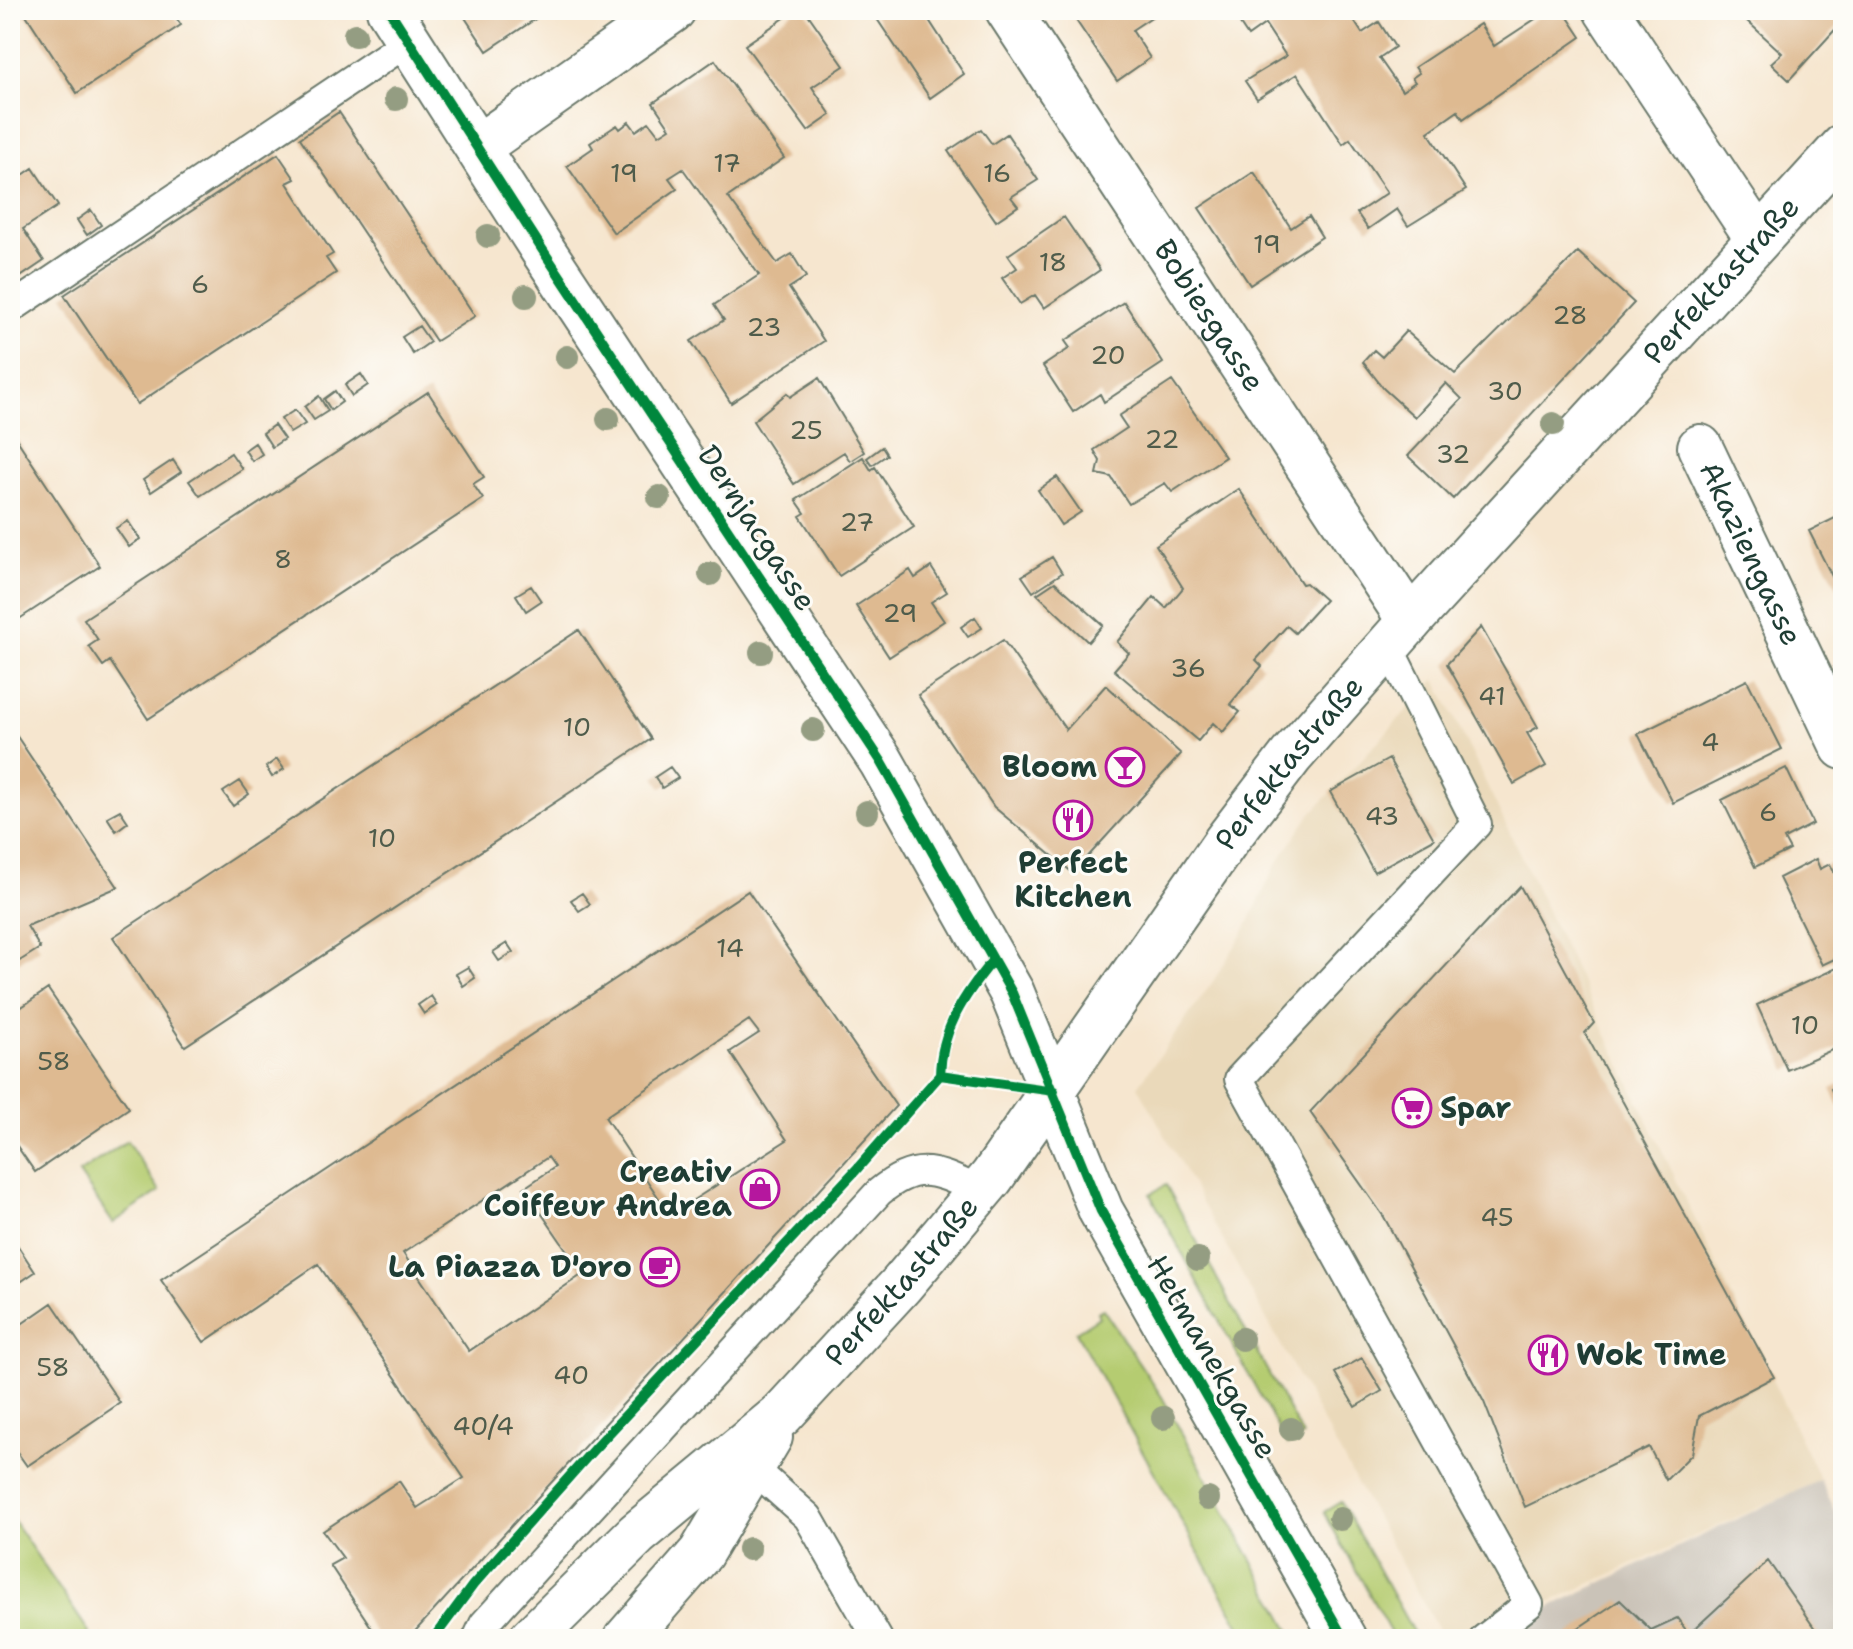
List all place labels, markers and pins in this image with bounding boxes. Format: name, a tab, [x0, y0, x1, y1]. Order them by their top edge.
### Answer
place label: Bloom	[1002, 746, 1097, 787]
bar icon: Bloom	[1104, 746, 1146, 788]
restaurant icon: Perfect Kitchen	[1052, 799, 1094, 841]
place label: Perfect Kitchen	[1014, 842, 1132, 917]
supermarket icon: Spar	[1391, 1087, 1433, 1129]
place label: Spar	[1440, 1087, 1511, 1128]
place label: Creativ Coiffeur Andrea	[484, 1151, 732, 1226]
shop icon: Creativ Coiffeur Andrea	[739, 1168, 781, 1210]
place label: La Piazza D'oro	[388, 1246, 632, 1287]
cafe icon: La Piazza D'oro	[639, 1246, 681, 1288]
restaurant icon: Wok Time	[1527, 1334, 1569, 1376]
place label: Wok Time	[1576, 1334, 1727, 1375]

